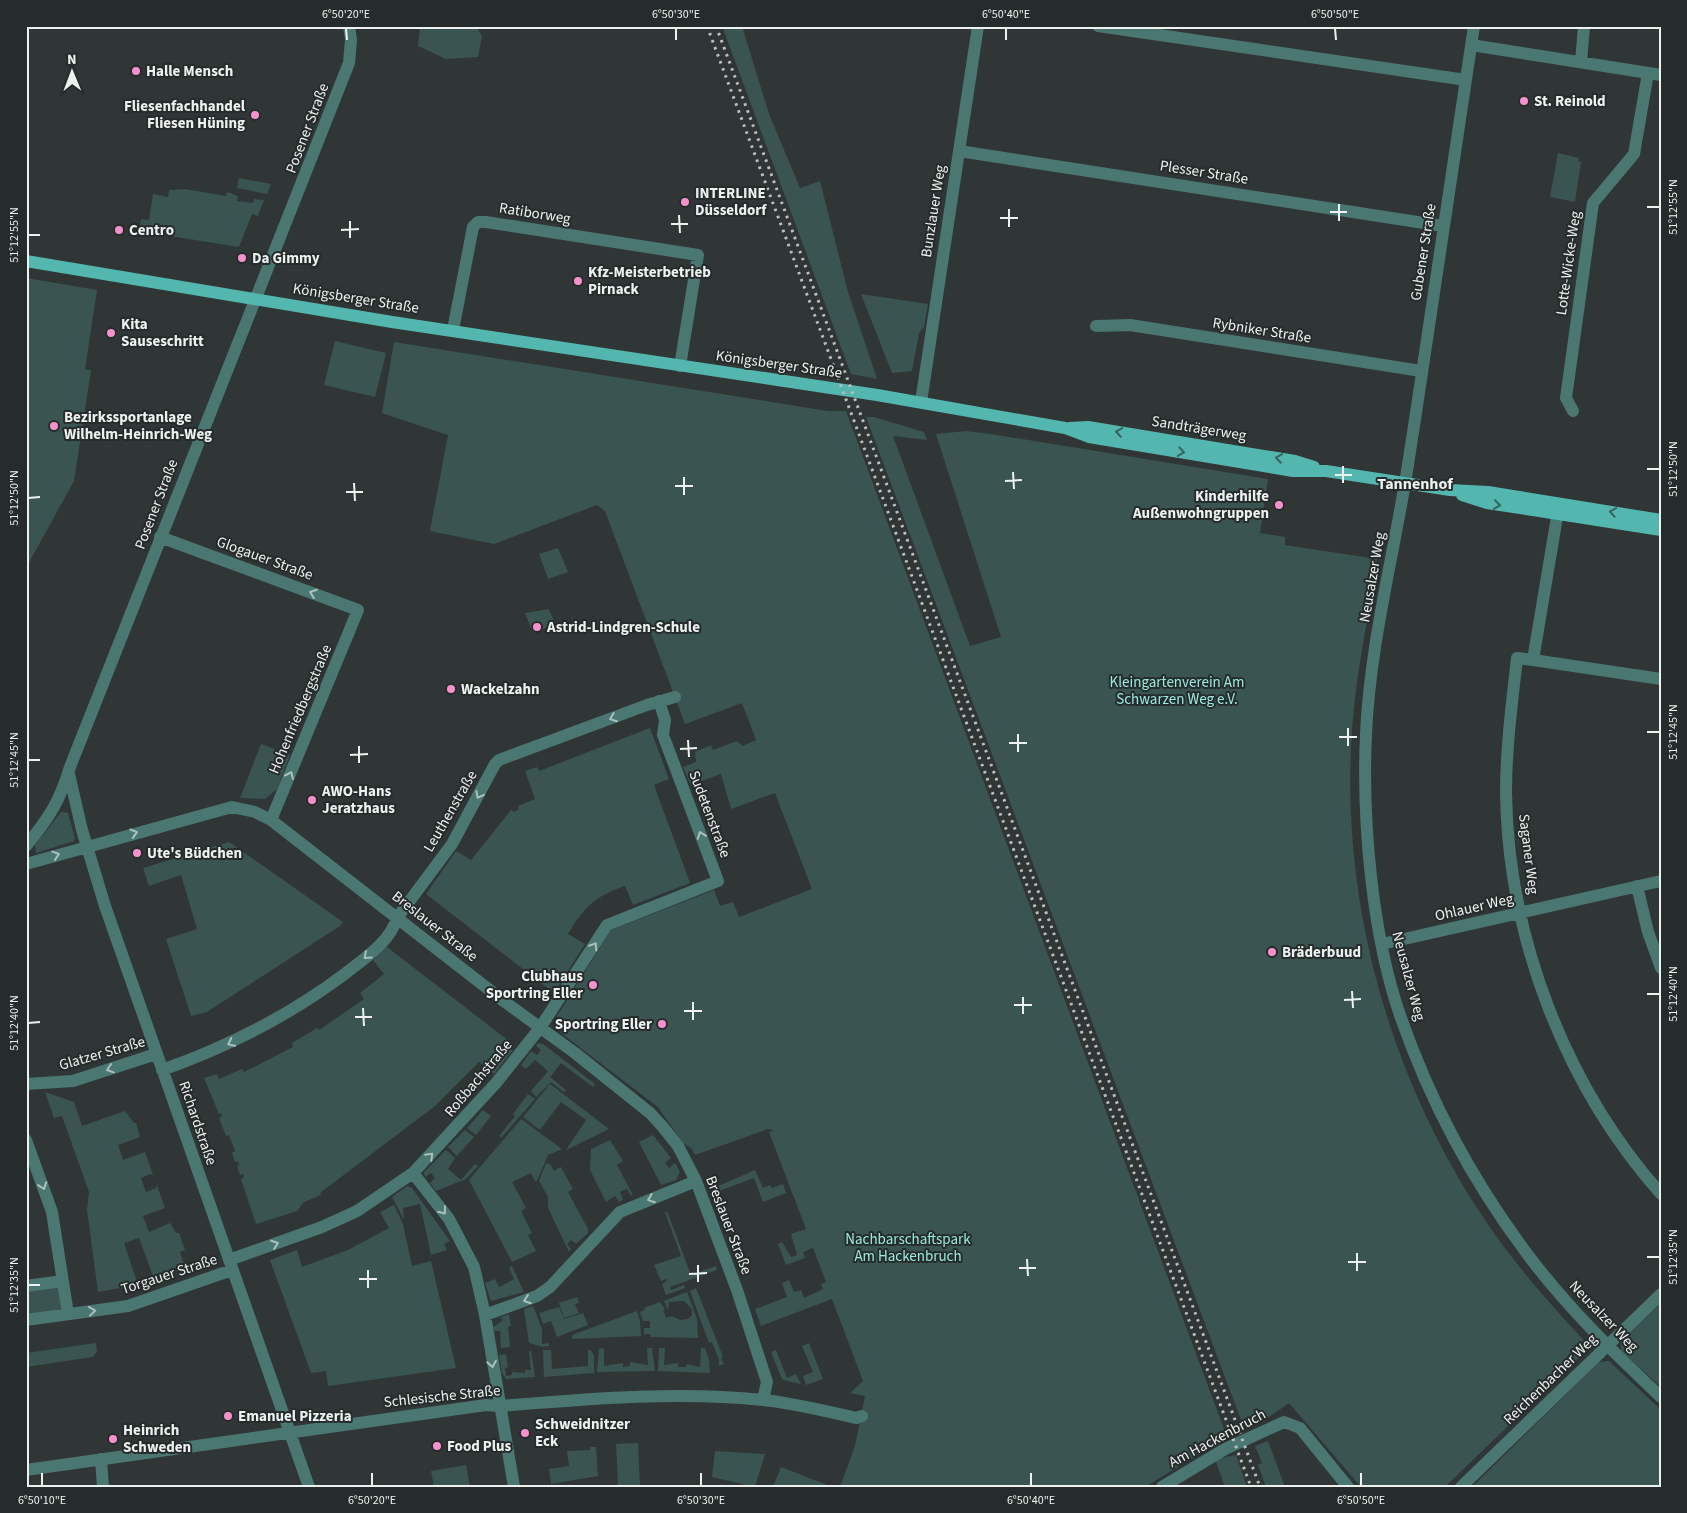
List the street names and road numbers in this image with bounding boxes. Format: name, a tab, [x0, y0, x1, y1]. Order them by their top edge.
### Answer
street label: Posener Straße	[281, 80, 334, 176]
street label: Plesser Straße	[1158, 155, 1250, 190]
street label: Bunzlauer Weg	[916, 163, 951, 259]
street label: Ratiborweg	[498, 197, 573, 230]
street label: Gubener Straße	[1405, 202, 1442, 302]
street label: Lotte-Wicke-Weg	[1551, 209, 1586, 316]
street label: Königsberger Straße	[291, 278, 421, 319]
street label: Rybniker Straße	[1211, 312, 1313, 349]
street label: Königsberger Straße	[714, 345, 843, 384]
street label: Sandträgerweg	[1150, 411, 1248, 446]
street label: Posener Straße	[130, 456, 183, 552]
street label: Neusalzer Weg	[1354, 530, 1391, 624]
street label: Glogauer Straße	[214, 531, 316, 586]
street label: Hohenfriedbergstraße	[264, 641, 337, 777]
street label: Leuthenstraße	[419, 767, 482, 856]
street label: Sudetenstraße	[683, 768, 736, 861]
street label: Saganer Weg	[1513, 813, 1544, 896]
street label: Breslauer Straße	[387, 886, 482, 967]
street label: Ohlauer Weg	[1433, 888, 1516, 927]
street label: Neusalzer Weg	[1387, 929, 1431, 1023]
street label: Glatzer Straße	[57, 1031, 148, 1076]
street label: Roßbachstraße	[440, 1035, 517, 1122]
street label: Richardstraße	[173, 1078, 222, 1168]
street label: Breslauer Straße	[700, 1173, 757, 1277]
street label: Torgauer Straße	[118, 1249, 220, 1300]
street label: Neusalzer Weg	[1564, 1276, 1643, 1357]
street label: Reichenbacher Weg	[1499, 1329, 1602, 1430]
street label: Schlesische Straße	[383, 1380, 501, 1413]
street label: Am Hackenbruch	[1165, 1404, 1270, 1473]

